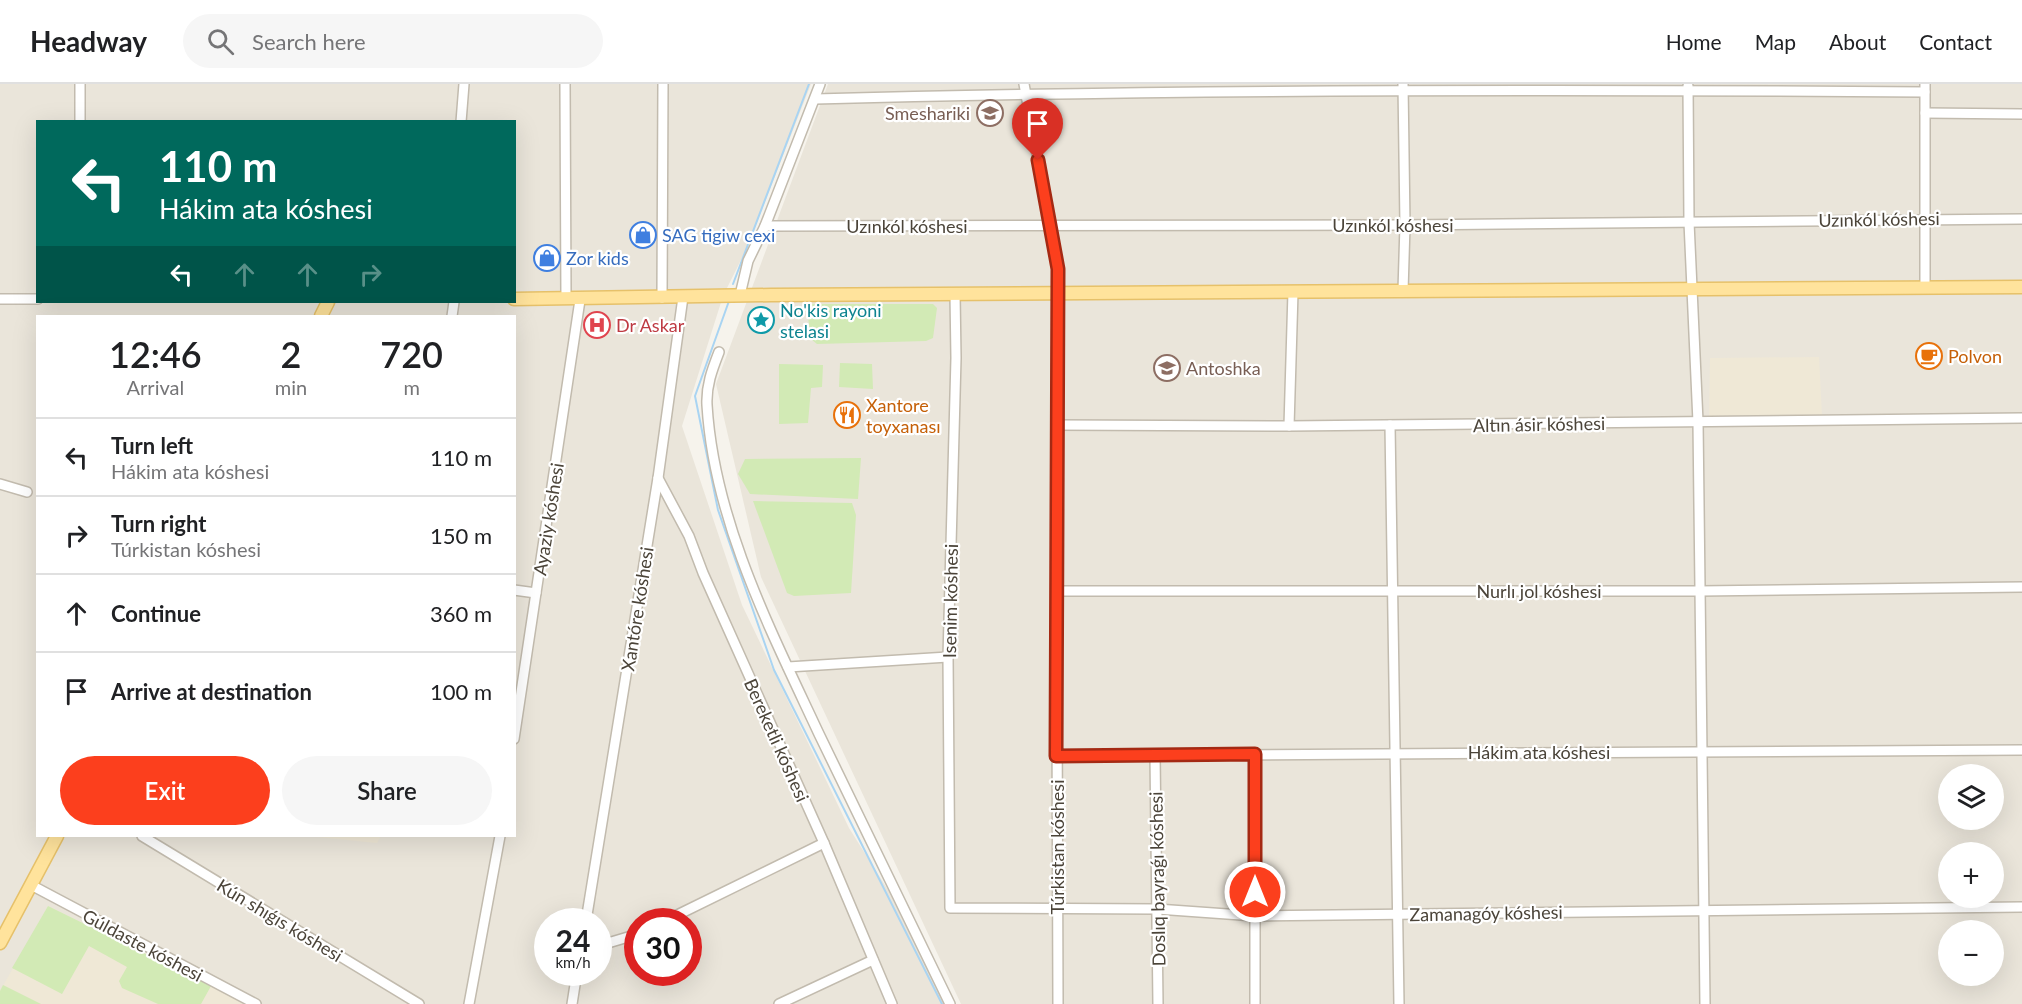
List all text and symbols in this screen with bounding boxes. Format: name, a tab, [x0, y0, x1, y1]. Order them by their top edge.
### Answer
search box	[183, 14, 603, 68]
text: Headway	[30, 24, 147, 58]
icon: search	[204, 25, 237, 58]
text: Search here	[252, 28, 366, 55]
text: Home	[1666, 29, 1722, 54]
text: Map	[1755, 29, 1796, 54]
text: About	[1829, 29, 1886, 54]
text: Contact	[1919, 29, 1992, 54]
school or university icon: Smeshariki	[975, 98, 1005, 128]
pin	[1012, 98, 1063, 160]
place label: Smeshariki	[885, 102, 970, 124]
icon: arrive	[1021, 107, 1054, 140]
text: 110 m	[159, 141, 277, 191]
icon: left	[60, 144, 138, 222]
text: Hákim ata kóshesi	[159, 192, 373, 225]
street label: Uzınkól kóshesi	[1818, 207, 1940, 231]
street label: Uzınkól kóshesi	[1332, 214, 1454, 236]
street label: Uzınkól kóshesi	[846, 215, 968, 237]
shop icon: SAG tigiw cexi	[628, 220, 658, 250]
place label: SAG tigiw cexi	[662, 224, 775, 246]
shop icon: Zor kids	[532, 243, 562, 273]
place label: Zor kids	[566, 247, 629, 269]
icon: left	[165, 258, 198, 291]
icon: ahead	[228, 258, 261, 291]
icon: ahead	[291, 258, 324, 291]
icon: right	[354, 258, 387, 291]
place label: No'kis rayoni stelasi	[780, 299, 882, 342]
place icon: No'kis rayoni stelasi	[746, 305, 776, 335]
hospital icon: Dr Askar	[582, 310, 612, 340]
place label: Dr Askar	[616, 314, 685, 336]
text: 12:46	[109, 332, 202, 376]
text: 2	[281, 332, 301, 376]
text: 720	[380, 332, 443, 376]
cafe icon: Polvon	[1914, 341, 1944, 371]
place label: Polvon	[1948, 345, 2002, 367]
school or university icon: Antoshka	[1152, 353, 1182, 383]
place label: Antoshka	[1186, 357, 1261, 379]
text: Arrival	[127, 375, 184, 399]
text: min	[275, 375, 307, 399]
text: m	[403, 375, 420, 399]
place label: Xantore toyxanası	[866, 394, 941, 437]
restaurant icon: Xantore toyxanası	[832, 400, 862, 430]
street label: Altın ásir kóshesi	[1473, 412, 1605, 436]
text: Turn left	[111, 432, 193, 459]
icon: left	[60, 441, 93, 474]
text: 110 m	[430, 444, 492, 471]
text: Hákim ata kóshesi	[111, 459, 269, 483]
street label: Ayaziy kóshesi	[528, 461, 568, 577]
text: Turn right	[111, 510, 206, 537]
icon: right	[60, 519, 93, 552]
text: 150 m	[430, 522, 492, 549]
text: Túrkistan kóshesi	[111, 537, 261, 561]
street label: Isenim kóshesi	[938, 544, 962, 658]
street label: Xantóre kóshesi	[616, 545, 658, 673]
street label: Nurlı jol kóshesi	[1476, 580, 1602, 602]
icon: ahead	[60, 597, 93, 630]
text: Continue	[111, 600, 201, 627]
text: 360 m	[430, 600, 492, 627]
icon: arrive	[60, 675, 93, 708]
street label: Bereketli kóshesi	[740, 675, 814, 805]
text: Arrive at destination	[111, 678, 312, 705]
text: 100 m	[430, 678, 492, 705]
street label: Hákim ata kóshesi	[1468, 741, 1610, 763]
button: Exit	[60, 756, 270, 825]
button: Share	[282, 756, 492, 825]
map controls	[1938, 764, 2004, 986]
button: layers	[1938, 764, 2004, 830]
street label: Túrkistan kóshesi	[1046, 780, 1068, 914]
street label: Doslıq bayraǵı kóshesi	[1144, 791, 1170, 967]
button: +	[1938, 842, 2004, 908]
position arrow	[1223, 860, 1287, 924]
street label: Kún shıǵıs kóshesi	[213, 874, 347, 966]
street label: Zamanagóy kóshesi	[1409, 901, 1563, 925]
street label: Gúldaste kóshesi	[79, 904, 207, 986]
speed limit sign: 30	[624, 908, 702, 986]
button: −	[1938, 920, 2004, 986]
text: 24	[556, 922, 590, 958]
text: km/h	[555, 953, 591, 971]

